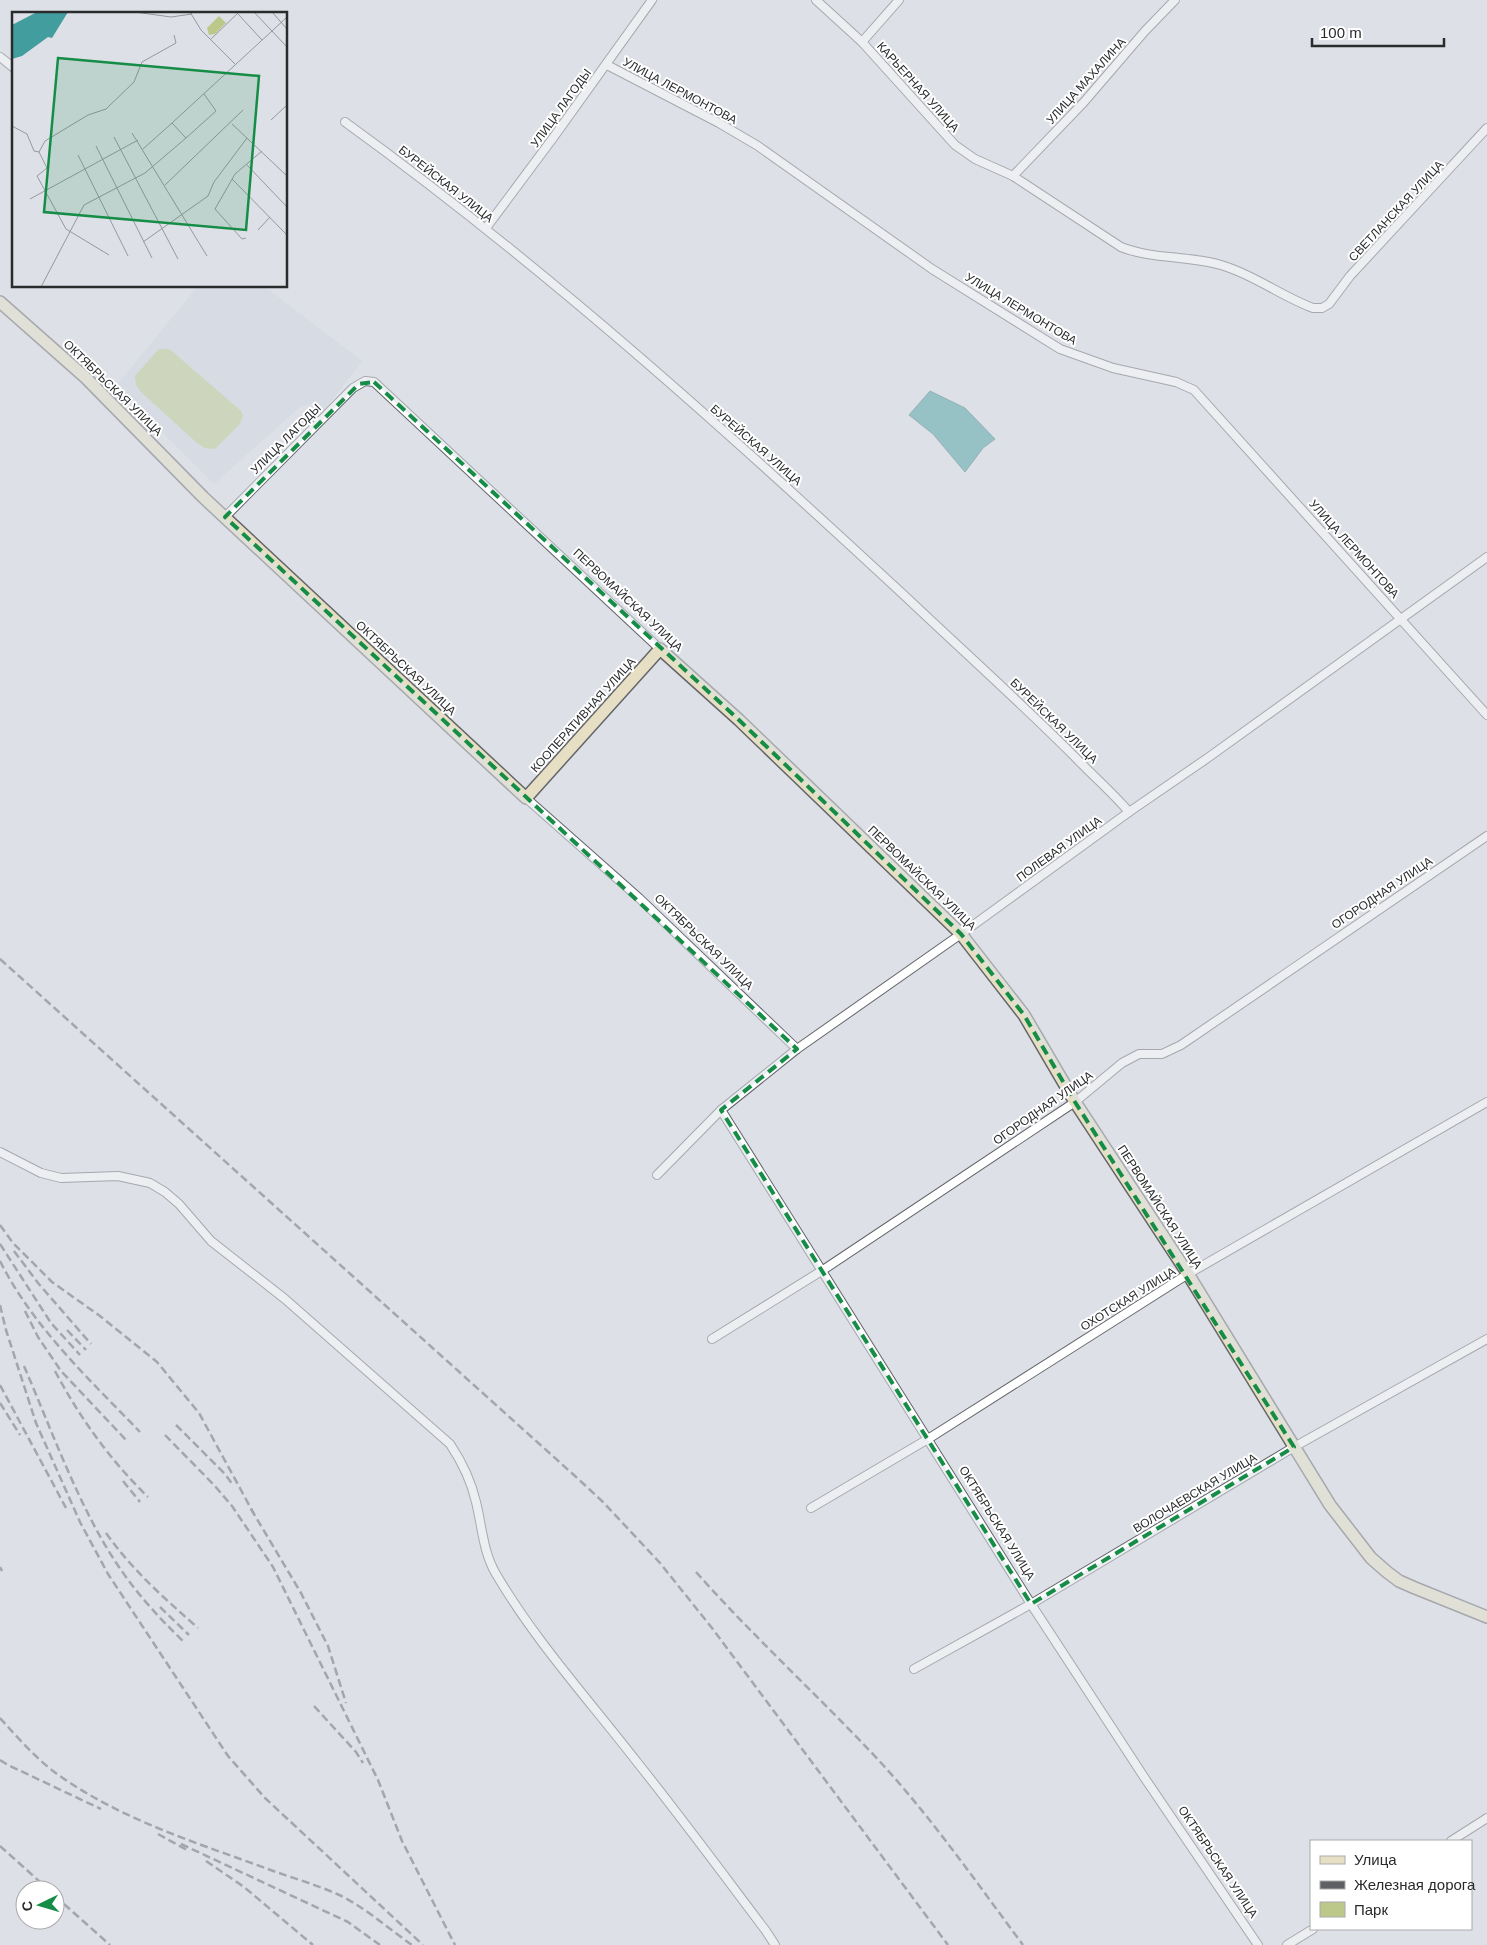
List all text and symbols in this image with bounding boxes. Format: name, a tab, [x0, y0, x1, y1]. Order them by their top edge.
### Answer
inset map	[12, 12, 288, 288]
scale bar	[1312, 15, 1444, 47]
text: 100 m	[1320, 24, 1362, 41]
street label: УЛИЦА МАХАЛИНА	[1044, 35, 1128, 127]
street label: КАРЬЕРНАЯ УЛИЦА	[874, 39, 962, 135]
street label: УЛИЦА ЛЕРМОНТОВА	[620, 55, 740, 127]
street label: УЛИЦА ЛАГОДЫ	[528, 66, 594, 150]
street label: БУРЕЙСКАЯ УЛИЦА	[396, 142, 497, 225]
street label: СВЕТЛАНСКАЯ УЛИЦА	[1346, 158, 1446, 264]
street label: УЛИЦА ЛЕРМОНТОВА	[963, 270, 1079, 348]
street label: ОКТЯБРЬСКАЯ УЛИЦА	[61, 337, 165, 439]
street label: УЛИЦА ЛАГОДЫ	[248, 401, 324, 477]
street label: БУРЕЙСКАЯ УЛИЦА	[708, 401, 805, 488]
street label: УЛИЦА ЛЕРМОНТОВА	[1306, 497, 1402, 601]
street label: ПЕРВОМАЙСКАЯ УЛИЦА	[570, 545, 686, 654]
street label: ОКТЯБРЬСКАЯ УЛИЦА	[353, 618, 459, 718]
street label: КООПЕРАТИВНАЯ УЛИЦА	[528, 655, 638, 775]
street label: БУРЕЙСКАЯ УЛИЦА	[1007, 675, 1101, 766]
street label: ПОЛЕВАЯ УЛИЦА	[1014, 813, 1104, 885]
street label: ПЕРВОМАЙСКАЯ УЛИЦА	[865, 822, 980, 933]
street label: ОГОРОДНАЯ УЛИЦА	[1329, 854, 1435, 932]
street label: ОКТЯБРЬСКАЯ УЛИЦА	[652, 891, 756, 993]
street label: ОГОРОДНАЯ УЛИЦА	[990, 1068, 1096, 1148]
street label: ПЕРВОМАЙСКАЯ УЛИЦА	[1115, 1142, 1206, 1271]
street label: ОХОТСКАЯ УЛИЦА	[1078, 1264, 1178, 1334]
street label: ВОЛОЧАЕВСКАЯ УЛИЦА	[1131, 1451, 1259, 1535]
street label: ОКТЯБРЬСКАЯ УЛИЦА	[956, 1463, 1038, 1583]
street label: ОКТЯБРЬСКАЯ УЛИЦА	[1175, 1803, 1261, 1921]
legend	[1310, 1840, 1472, 1930]
text: Улица	[1354, 1851, 1397, 1868]
text: Железная дорога	[1354, 1876, 1476, 1893]
north arrow	[15, 1880, 65, 1930]
text: С	[19, 1900, 35, 1912]
text: Парк	[1354, 1901, 1388, 1918]

